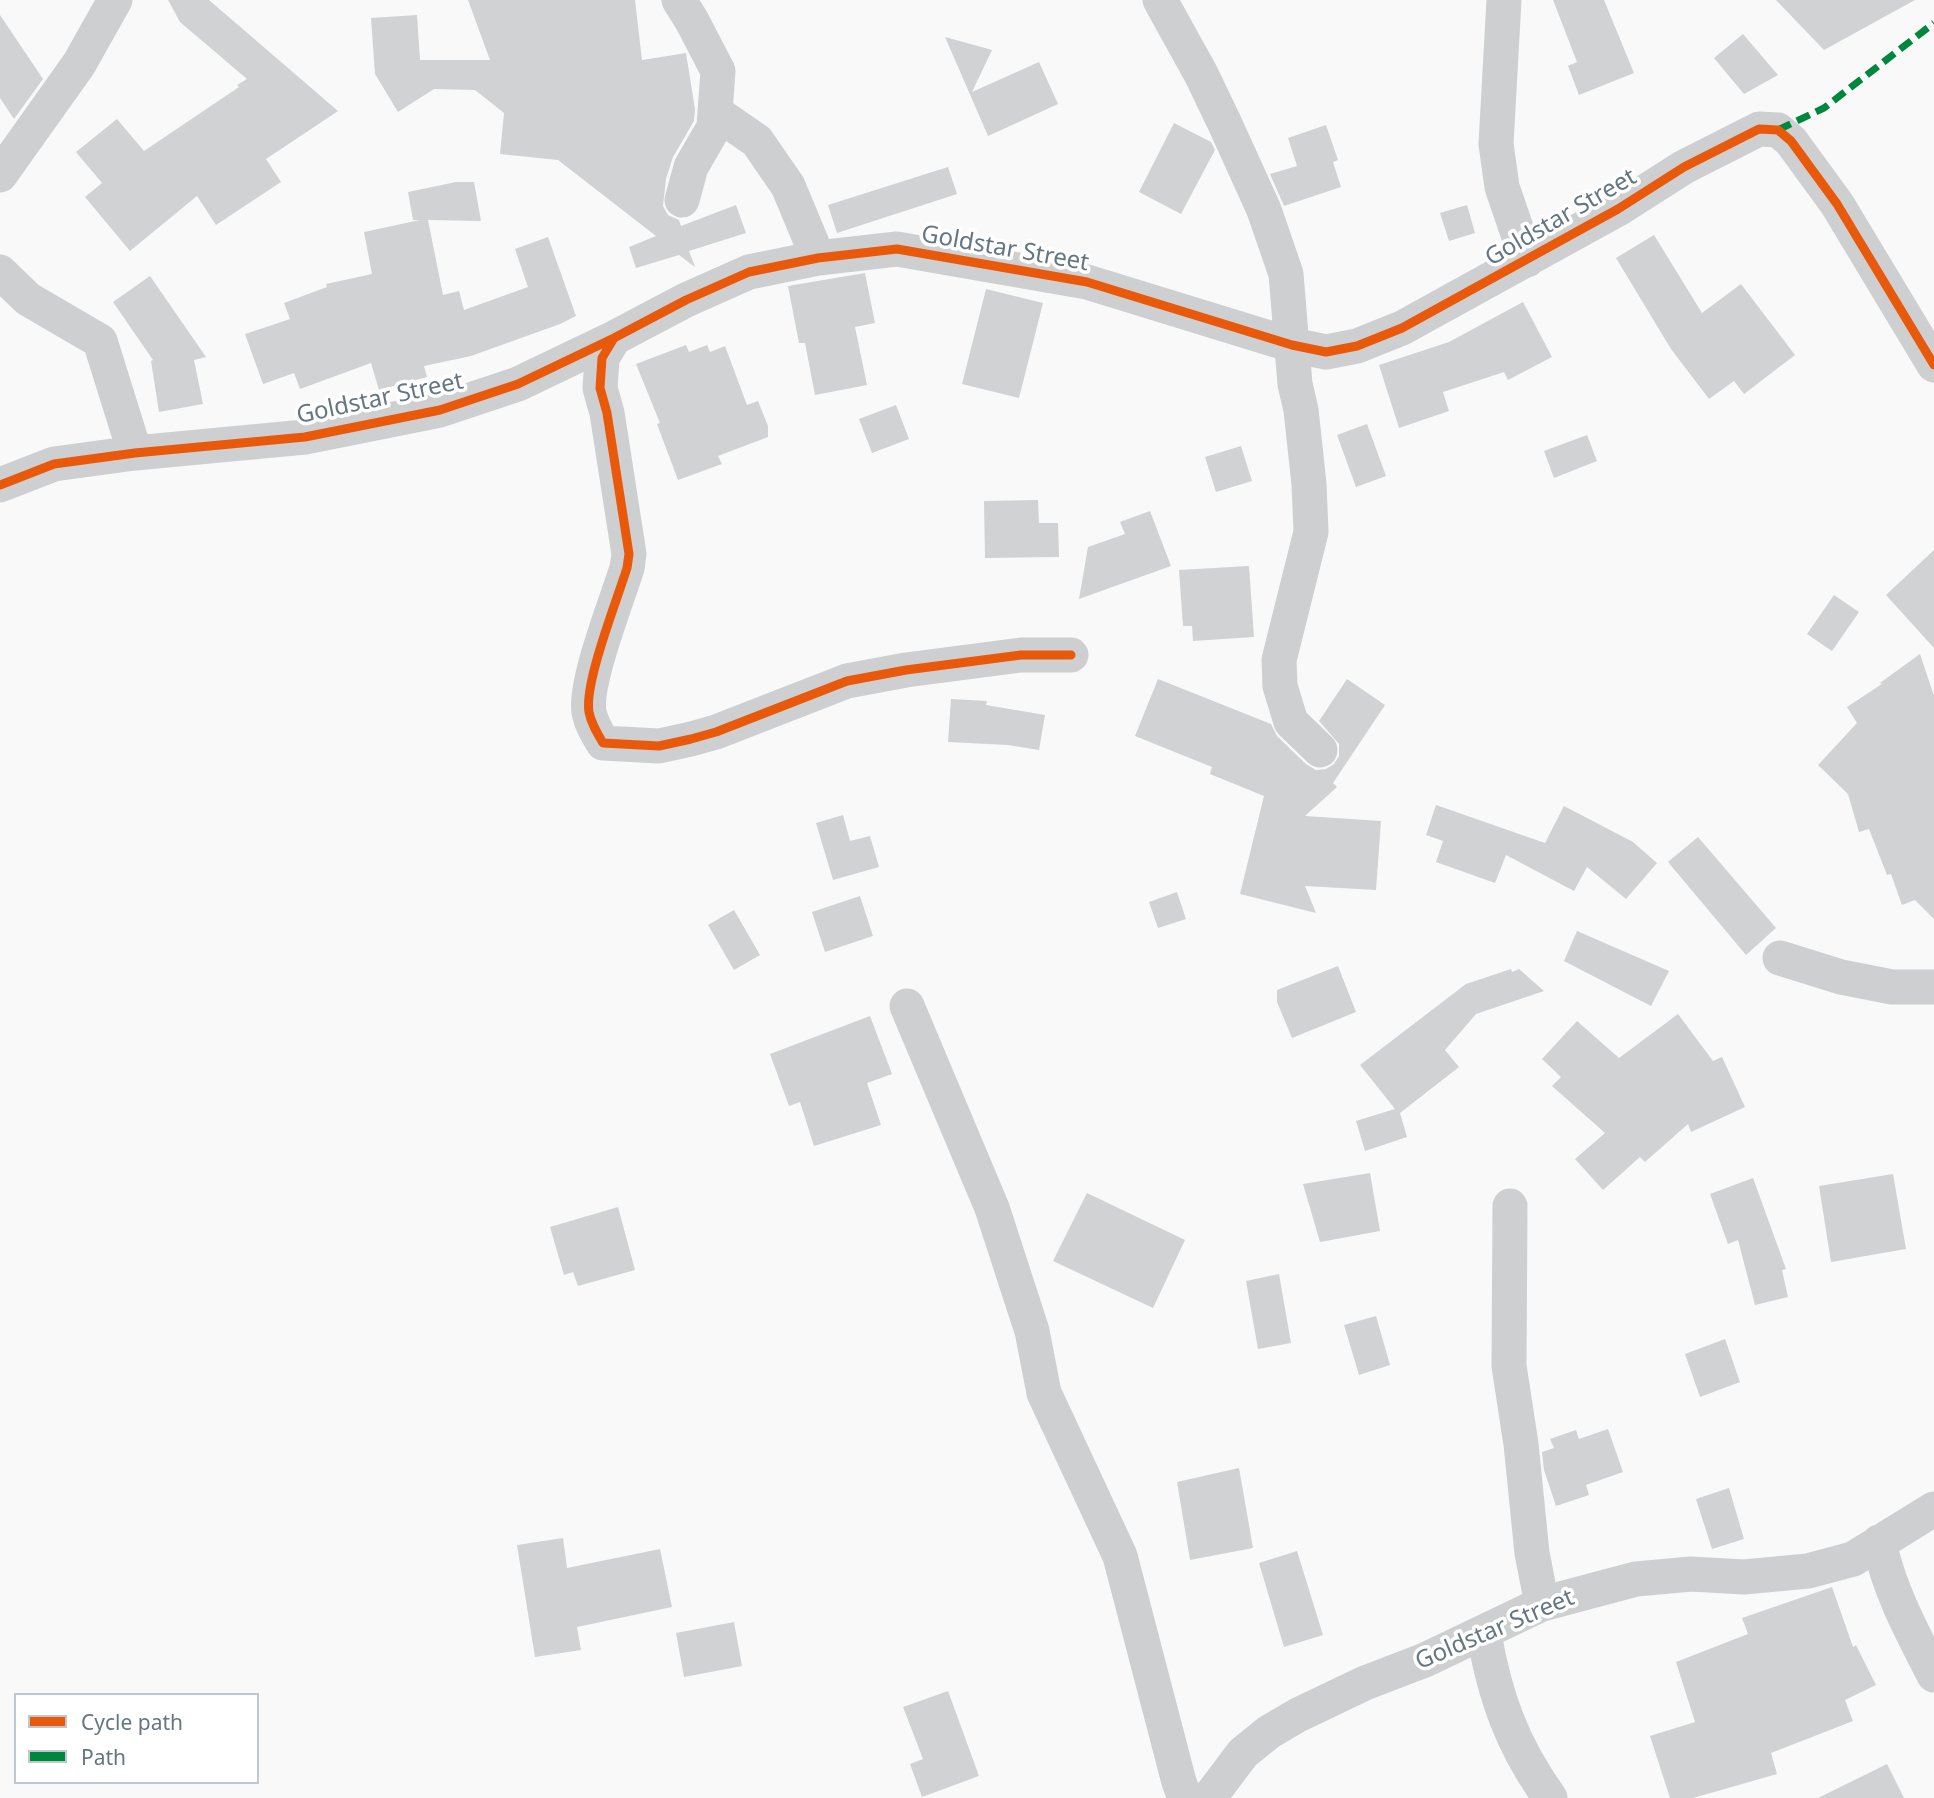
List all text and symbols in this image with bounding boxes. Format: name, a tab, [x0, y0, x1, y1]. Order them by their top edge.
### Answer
street label: Goldstar Street	[1480, 163, 1642, 273]
street label: Goldstar Street	[919, 220, 1091, 278]
street label: Goldstar Street	[294, 367, 466, 431]
street label: Goldstar Street	[1411, 1584, 1579, 1676]
legend	[14, 1693, 259, 1784]
text: Cycle path	[81, 1708, 183, 1736]
text: Path	[81, 1743, 126, 1771]

